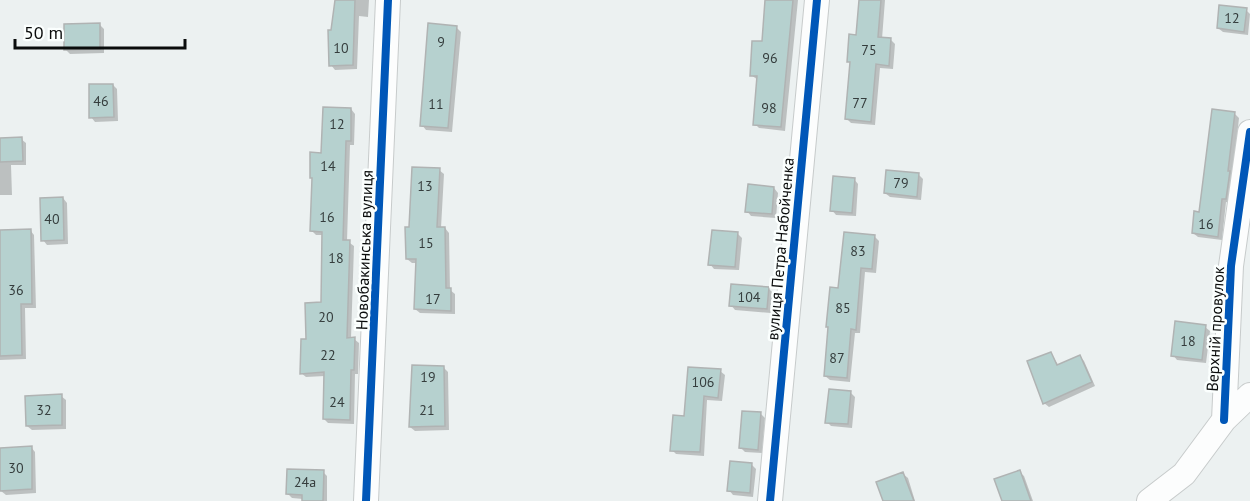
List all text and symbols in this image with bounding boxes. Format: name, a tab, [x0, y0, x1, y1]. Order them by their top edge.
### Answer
house number: 12	[1224, 9, 1240, 27]
scale bar	[15, 12, 184, 50]
text: 50 m	[24, 21, 63, 44]
house number: 9	[437, 33, 445, 51]
house number: 10	[333, 39, 349, 57]
house number: 75	[861, 41, 877, 59]
house number: 96	[762, 49, 778, 67]
house number: 46	[93, 92, 109, 110]
house number: 77	[852, 94, 868, 112]
house number: 11	[428, 95, 444, 113]
house number: 98	[761, 99, 777, 117]
house number: 12	[329, 115, 345, 133]
house number: 14	[320, 157, 336, 175]
street label: вулиця Петра Набойченка	[762, 157, 798, 341]
street label: Новобакинська вулиця	[351, 170, 377, 330]
house number: 79	[893, 174, 909, 192]
house number: 13	[417, 177, 433, 195]
house number: 16	[319, 208, 335, 226]
house number: 40	[44, 210, 60, 228]
house number: 16	[1198, 215, 1214, 233]
house number: 15	[418, 234, 434, 252]
house number: 83	[850, 242, 866, 260]
house number: 18	[328, 249, 344, 267]
street label: Верхній провулок	[1202, 266, 1228, 392]
house number: 36	[8, 281, 24, 299]
house number: 104	[738, 288, 761, 306]
house number: 17	[425, 290, 441, 308]
house number: 85	[835, 299, 851, 317]
house number: 20	[318, 308, 334, 326]
house number: 18	[1180, 332, 1196, 350]
house number: 22	[320, 346, 336, 364]
house number: 87	[829, 349, 845, 367]
house number: 19	[420, 368, 436, 386]
house number: 106	[692, 373, 714, 391]
house number: 24	[329, 393, 345, 411]
house number: 32	[36, 401, 52, 419]
house number: 21	[419, 401, 435, 419]
house number: 30	[8, 459, 24, 477]
house number: 24а	[294, 473, 316, 491]

